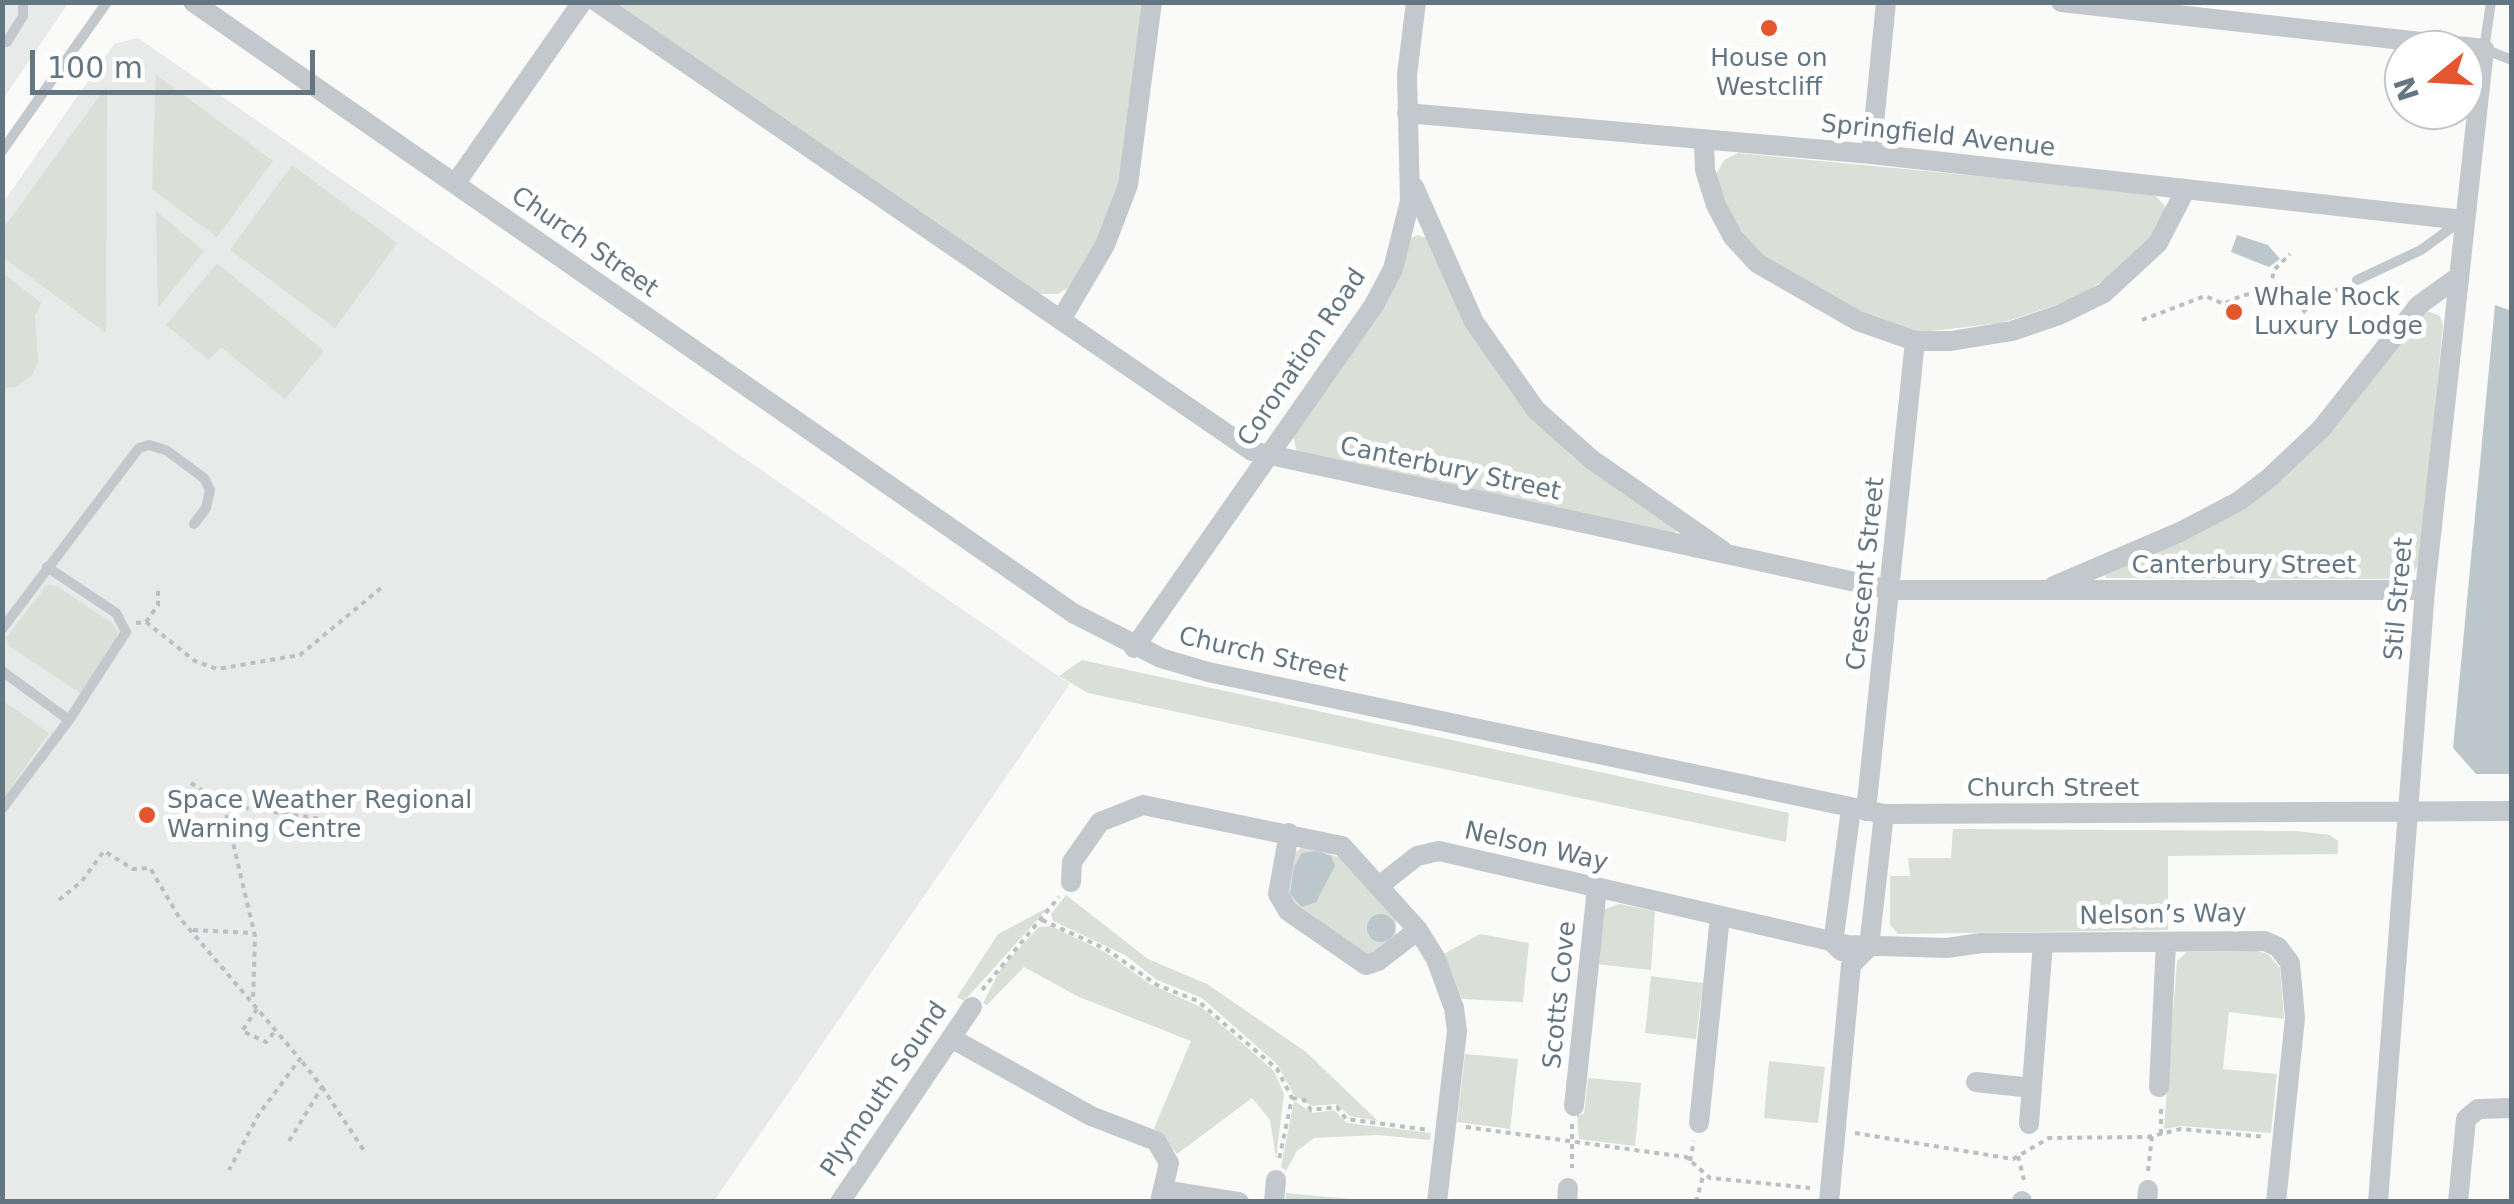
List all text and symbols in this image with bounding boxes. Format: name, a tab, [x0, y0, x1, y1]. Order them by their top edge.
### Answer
marker: House on Westcliff	[1758, 17, 1780, 39]
scale bar	[35, 30, 320, 92]
north arrow	[2384, 30, 2484, 130]
place label: House on Westcliff	[1710, 44, 1828, 103]
text: 100 m	[47, 50, 143, 85]
text: N	[2388, 73, 2426, 105]
street label: Springfield Avenue	[1819, 110, 2057, 164]
street label: Church Street	[505, 181, 663, 305]
street label: Coronation Road	[1233, 264, 1373, 452]
place label: Whale Rock Luxury Lodge	[2254, 283, 2423, 342]
marker: Whale Rock Luxury Lodge	[2223, 301, 2245, 323]
street label: Canterbury Street	[1337, 432, 1563, 508]
street label: Crescent Street	[1842, 476, 1892, 672]
street label: Stil Street	[2380, 536, 2420, 662]
street label: Canterbury Street	[2132, 551, 2356, 581]
street label: Church Street	[1176, 622, 1350, 690]
street label: Church Street	[1967, 774, 2139, 804]
place label: Space Weather Regional Warning Centre	[167, 786, 472, 845]
marker: Space Weather Regional Warning Centre	[136, 804, 158, 826]
street label: Nelson Way	[1461, 817, 1611, 879]
street label: Nelson’s Way	[2079, 900, 2247, 932]
street label: Scotts Cove	[1538, 920, 1584, 1070]
street label: Plymouth Sound	[815, 997, 955, 1183]

